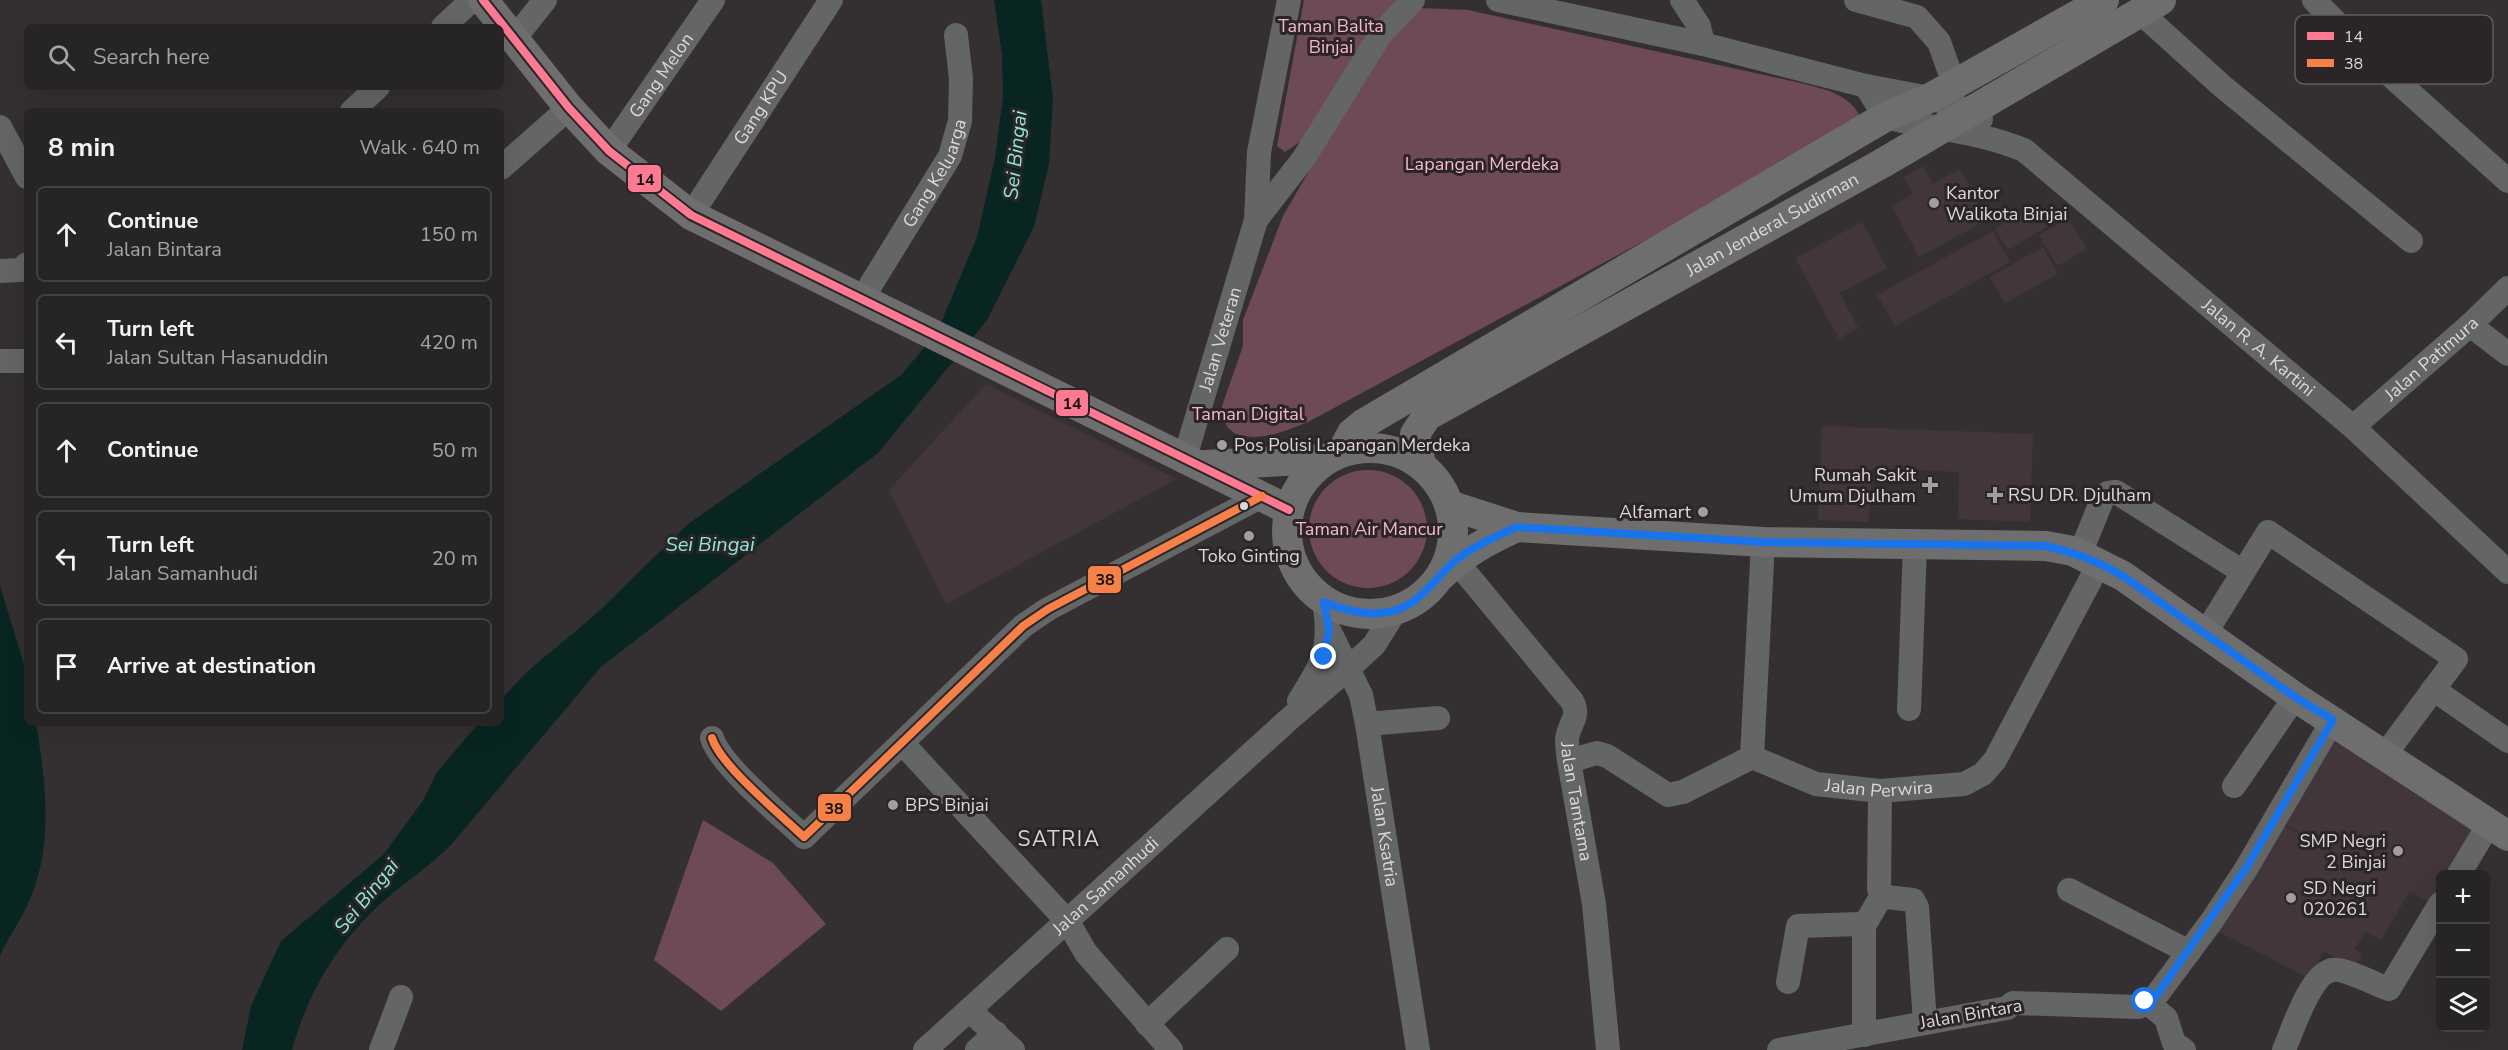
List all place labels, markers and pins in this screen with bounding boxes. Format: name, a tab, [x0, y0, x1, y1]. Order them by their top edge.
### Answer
place label: Kantor Walikota Binjai	[1946, 181, 2068, 226]
marker: Kantor Walikota Binjai	[1927, 196, 1941, 210]
place label: Pos Polisi Lapangan Merdeka	[1234, 433, 1471, 457]
marker: Pos Polisi Lapangan Merdeka	[1215, 438, 1229, 452]
place label: Rumah Sakit Umum Djulham	[1789, 463, 1917, 508]
marker: Rumah Sakit Umum Djulham	[1921, 476, 1939, 494]
place label: RSU DR. Djulham	[2008, 483, 2151, 507]
marker: RSU DR. Djulham	[1986, 486, 2004, 504]
unlabelled marker	[1238, 500, 1250, 512]
place label: Alfamart	[1619, 500, 1692, 524]
marker: Alfamart	[1696, 505, 1710, 519]
marker: Toko Ginting	[1242, 529, 1256, 543]
place label: Toko Ginting	[1198, 544, 1300, 568]
place label: BPS Binjai	[905, 793, 989, 817]
marker: BPS Binjai	[886, 798, 900, 812]
place label: SMP Negri 2 Binjai	[2299, 829, 2386, 874]
marker: SMP Negri 2 Binjai	[2391, 844, 2405, 858]
place label: SD Negri 020261	[2303, 876, 2376, 921]
marker: SD Negri 020261	[2284, 891, 2298, 905]

